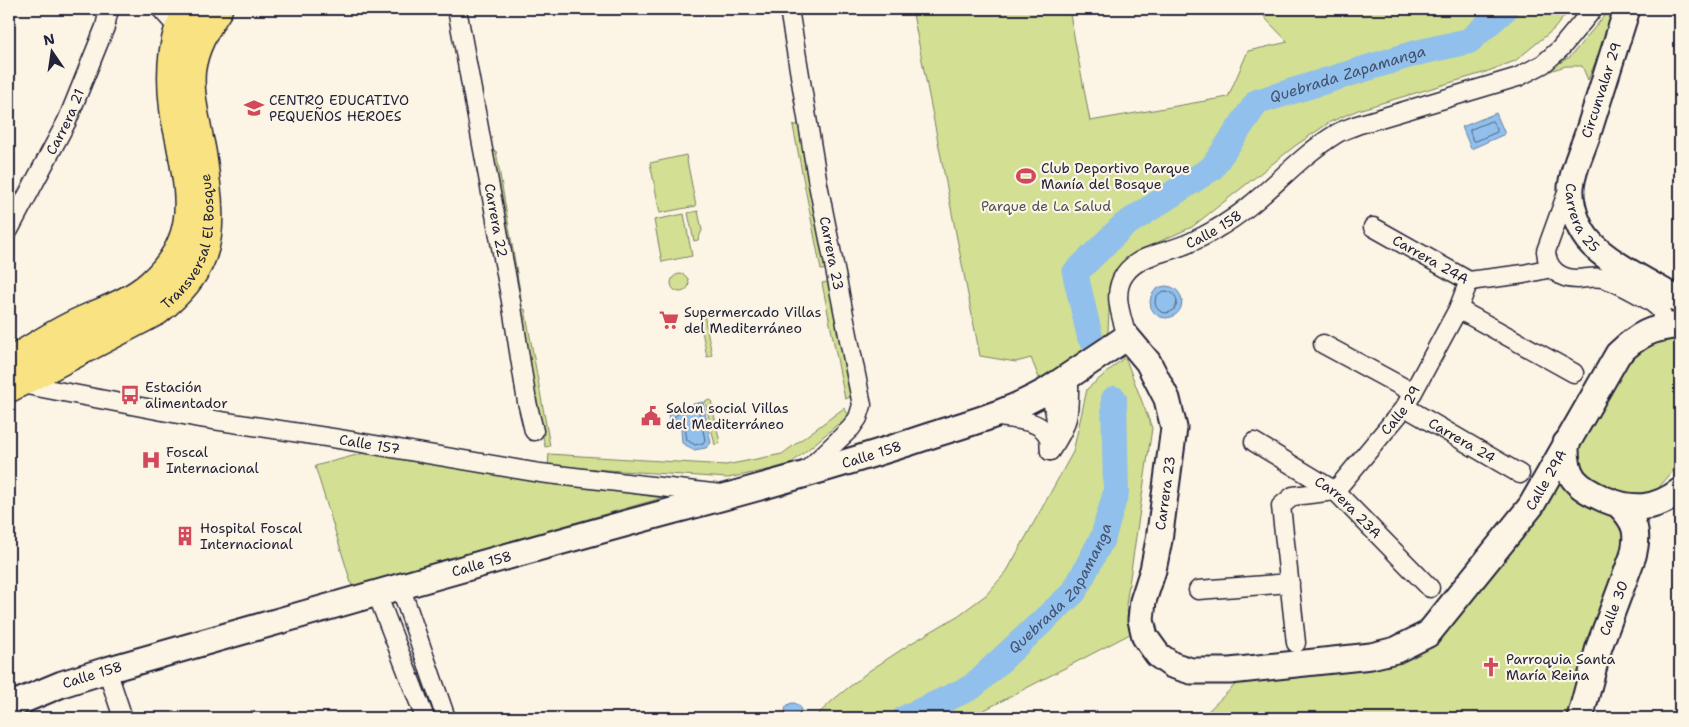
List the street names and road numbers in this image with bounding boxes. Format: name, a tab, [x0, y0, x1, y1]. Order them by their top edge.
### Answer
street label: Circunvalar 29	[1577, 40, 1625, 140]
street label: Carrera 21	[42, 86, 88, 158]
street label: Transversal El Bosque	[157, 173, 218, 313]
street label: Carrera 22	[480, 182, 512, 259]
street label: Carrera 25	[1562, 183, 1604, 256]
street label: Calle 158	[1183, 206, 1245, 252]
street label: Carrera 23	[816, 215, 848, 292]
street label: Carrera 24A	[1389, 231, 1472, 288]
street label: Calle 29	[1377, 382, 1424, 439]
street label: Carrera 24	[1425, 414, 1499, 467]
street label: Calle 157	[338, 430, 401, 458]
street label: Calle 158	[840, 437, 904, 472]
street label: Calle 29A	[1521, 446, 1570, 514]
street label: Carrera 23	[1151, 455, 1179, 531]
street label: Carrera 23A	[1312, 472, 1385, 542]
street label: Calle 158	[449, 547, 514, 581]
street label: Calle 30	[1595, 578, 1632, 638]
street label: Calle 158	[60, 657, 124, 692]

